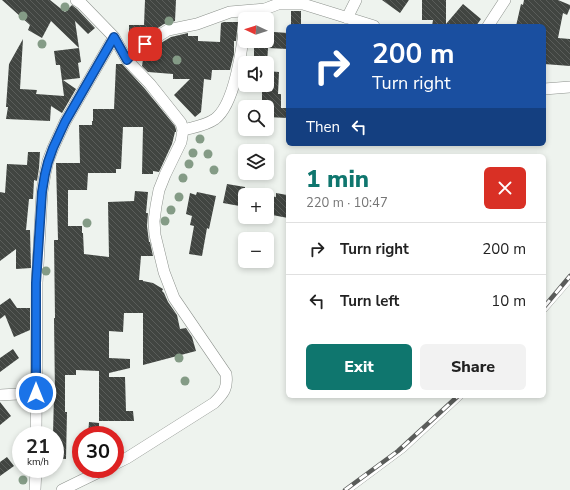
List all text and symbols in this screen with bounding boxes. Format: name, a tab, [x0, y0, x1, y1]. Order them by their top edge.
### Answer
north arrow	[238, 12, 274, 48]
map controls	[238, 12, 274, 268]
pin	[128, 27, 162, 61]
icon: arrive	[134, 33, 156, 55]
text: 200 m	[372, 35, 455, 73]
icon: right	[306, 40, 358, 92]
button: sound	[238, 56, 274, 92]
text: Turn right	[372, 71, 451, 95]
button: search	[238, 100, 274, 136]
icon: left	[348, 116, 370, 138]
text: Then	[306, 117, 340, 137]
button: layers	[238, 144, 274, 180]
text: 1 min	[306, 163, 369, 195]
button: close	[484, 167, 526, 209]
button: +	[238, 188, 274, 224]
text: 220 m · 10:47	[306, 194, 388, 212]
button: −	[238, 232, 274, 268]
icon: right	[306, 238, 328, 260]
text: Turn right	[340, 239, 409, 259]
text: 200 m	[482, 239, 526, 259]
icon: left	[306, 290, 328, 312]
text: Turn left	[340, 291, 399, 311]
text: 10 m	[491, 291, 526, 311]
button: Exit	[306, 344, 412, 390]
button: Share	[420, 344, 526, 390]
position arrow	[15, 372, 57, 414]
speed limit sign: 30	[72, 426, 124, 478]
text: 21	[26, 433, 50, 460]
text: km/h	[27, 455, 49, 469]

